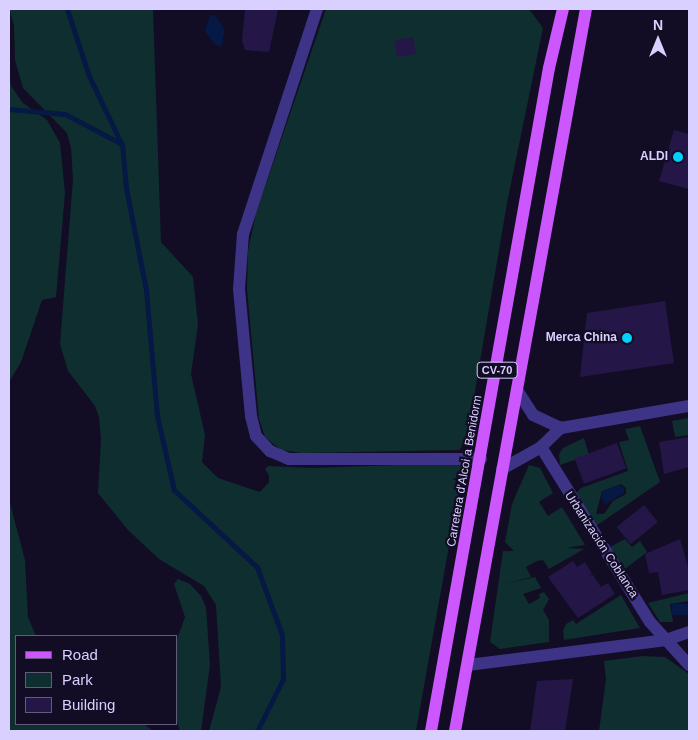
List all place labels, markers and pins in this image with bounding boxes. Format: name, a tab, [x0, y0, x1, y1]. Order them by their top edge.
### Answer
place label: ALDI	[640, 150, 668, 164]
marker: ALDI	[672, 151, 684, 163]
place label: Merca China	[546, 331, 617, 345]
marker: Merca China	[621, 332, 633, 344]

